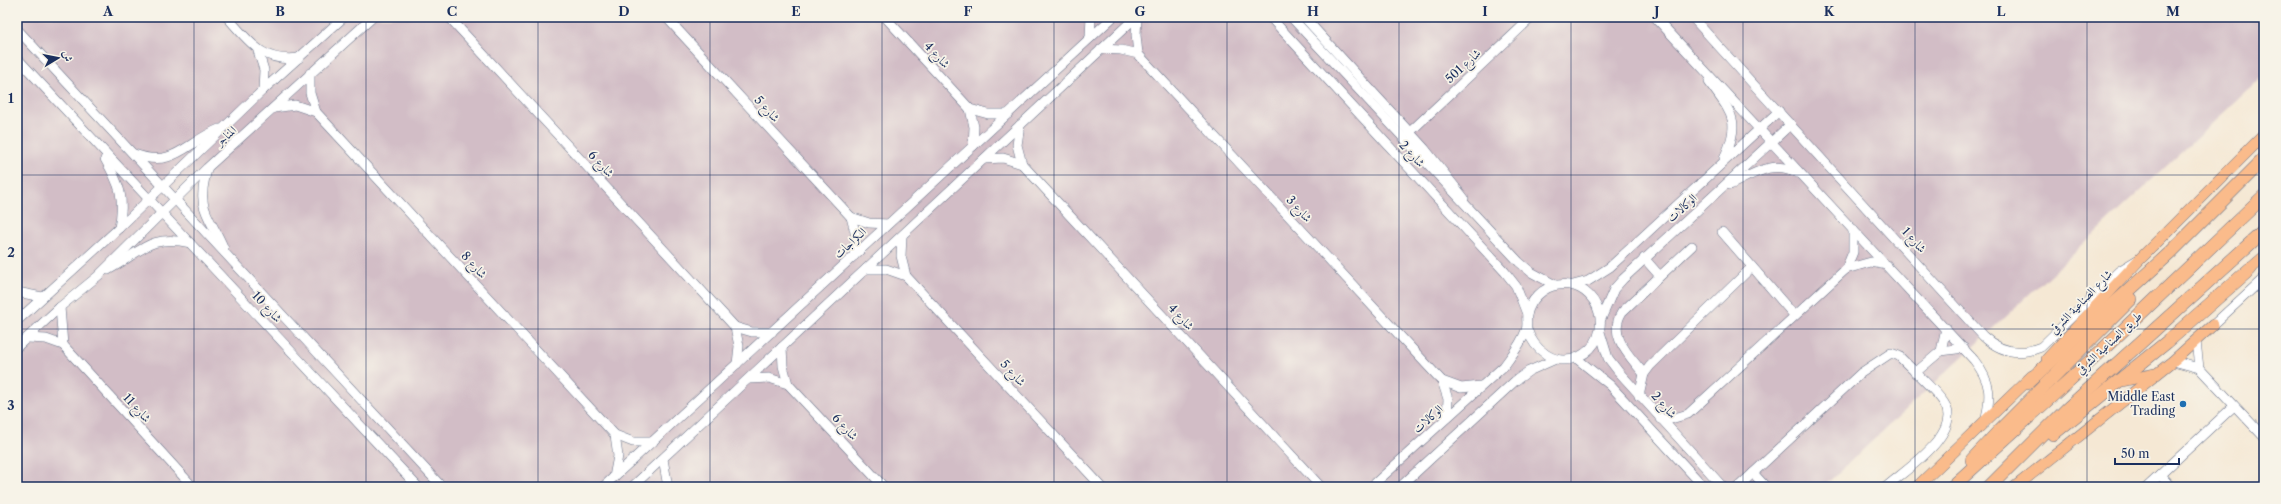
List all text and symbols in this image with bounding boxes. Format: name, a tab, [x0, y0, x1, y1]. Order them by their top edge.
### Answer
text: A	[102, 3, 114, 19]
text: B	[275, 3, 285, 19]
text: C	[447, 3, 457, 19]
text: D	[618, 3, 630, 19]
text: E	[791, 3, 801, 19]
text: F	[964, 3, 973, 19]
text: G	[1134, 3, 1146, 19]
text: H	[1307, 3, 1319, 19]
text: I	[1482, 3, 1488, 19]
text: J	[1652, 3, 1660, 19]
text: K	[1824, 3, 1835, 19]
text: L	[1997, 3, 2006, 19]
text: M	[2166, 3, 2180, 19]
north arrow	[38, 38, 78, 78]
street label: شارع 4	[918, 38, 954, 74]
street label: شارع 501	[1442, 45, 1486, 89]
text: ش	[60, 50, 76, 63]
text: 1	[8, 90, 14, 106]
street label: شارع 5	[749, 92, 783, 128]
street label: المناجر	[211, 122, 240, 150]
street label: شارع 2	[1393, 137, 1429, 173]
street label: شارع 6	[582, 147, 618, 183]
street label: الوكالات	[1664, 190, 1701, 226]
street label: شارع 3	[1281, 192, 1315, 228]
street label: الكراجات	[830, 224, 869, 261]
street label: شارع 1	[1896, 224, 1930, 258]
text: 2	[7, 244, 15, 260]
street label: شارع 8	[455, 248, 491, 284]
street label: شارع الصناعية الشرقي	[2046, 266, 2118, 340]
street label: شارع 10	[246, 288, 285, 328]
street label: شارع 4	[1162, 300, 1198, 336]
street label: طريق الصناعية الشرقي	[2072, 308, 2147, 379]
street label: شارع 5	[995, 356, 1029, 392]
street label: شارع 2	[1645, 388, 1680, 424]
place label: Middle East Trading	[2107, 389, 2176, 418]
street label: شارع 11	[117, 390, 155, 428]
text: 3	[7, 397, 15, 413]
marker: Middle East Trading	[2178, 399, 2188, 409]
street label: الوكالات	[1410, 401, 1447, 437]
street label: شارع 6	[826, 410, 862, 446]
scale bar	[2115, 440, 2179, 466]
text: 50 m	[2121, 446, 2150, 461]

